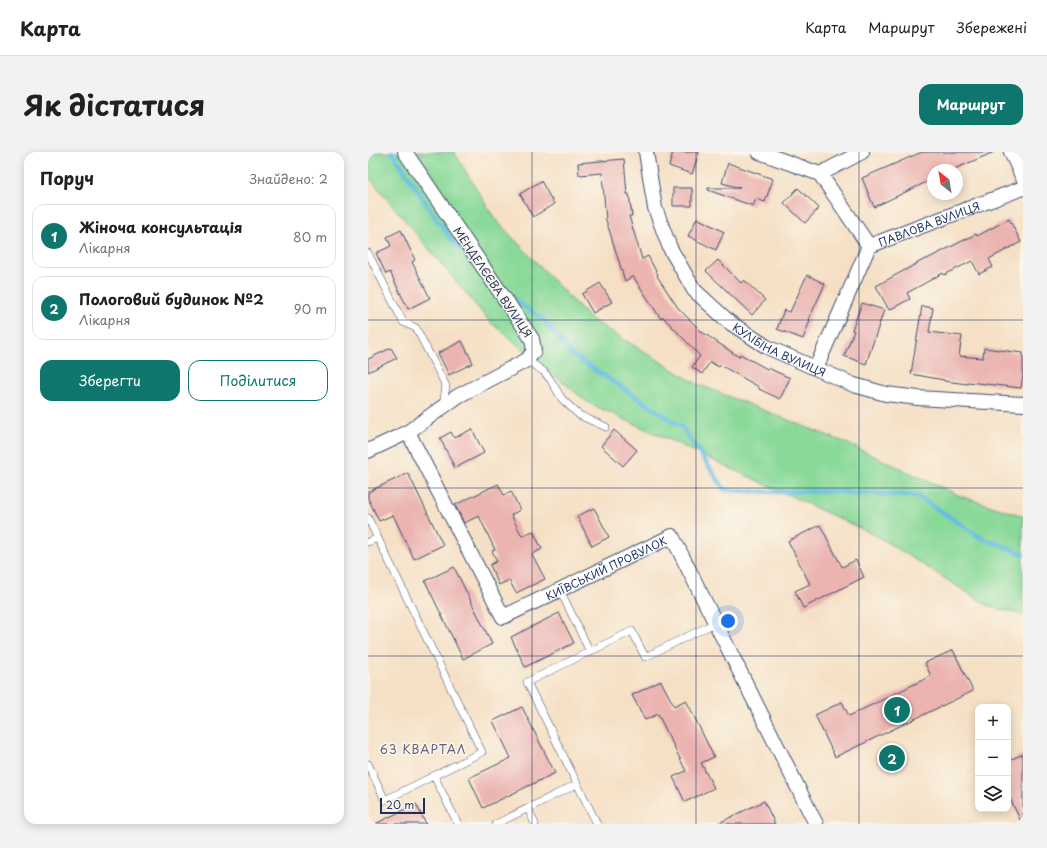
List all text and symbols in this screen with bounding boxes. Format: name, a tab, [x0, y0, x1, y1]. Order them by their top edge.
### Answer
text: Карта	[20, 14, 81, 42]
text: Карта	[805, 17, 846, 38]
text: Маршрут	[868, 17, 935, 38]
text: Збережені	[957, 17, 1027, 38]
text: Як дістатися	[24, 83, 205, 126]
button: Маршрут	[919, 84, 1023, 125]
north arrow	[927, 164, 963, 200]
text: Поруч	[40, 165, 94, 191]
text: Знайдено: 2	[249, 169, 328, 188]
street label: ПАВЛОВА ВУЛИЦЯ	[876, 197, 982, 250]
text: Жіноча консультація	[79, 215, 243, 238]
street label: МЕНДЕЛЄЄВА ВУЛИЦЯ	[449, 223, 537, 341]
text: 1	[51, 227, 57, 246]
text: 80 m	[293, 227, 327, 246]
text: Лікарня	[79, 238, 131, 257]
text: Пологовий будинок №2	[79, 287, 264, 310]
text: 2	[49, 299, 59, 318]
text: 90 m	[294, 299, 327, 318]
text: Лікарня	[79, 310, 131, 329]
street label: КУЛІБІНА ВУЛИЦЯ	[729, 318, 829, 380]
button: Зберегти	[40, 360, 180, 401]
button: Поділитися	[188, 360, 328, 401]
street label: КИЇВСЬКИЙ ПРОВУЛОК	[542, 531, 669, 604]
your location	[718, 611, 738, 631]
pin: 1	[884, 695, 910, 725]
map controls	[975, 704, 1011, 812]
button: +	[975, 704, 1011, 740]
district label: 63 КВАРТАЛ	[380, 740, 466, 758]
button: −	[975, 740, 1011, 776]
pin: 2	[879, 743, 905, 773]
button: layers	[975, 776, 1011, 812]
scale bar	[380, 796, 425, 815]
text: 20 m	[386, 796, 414, 813]

